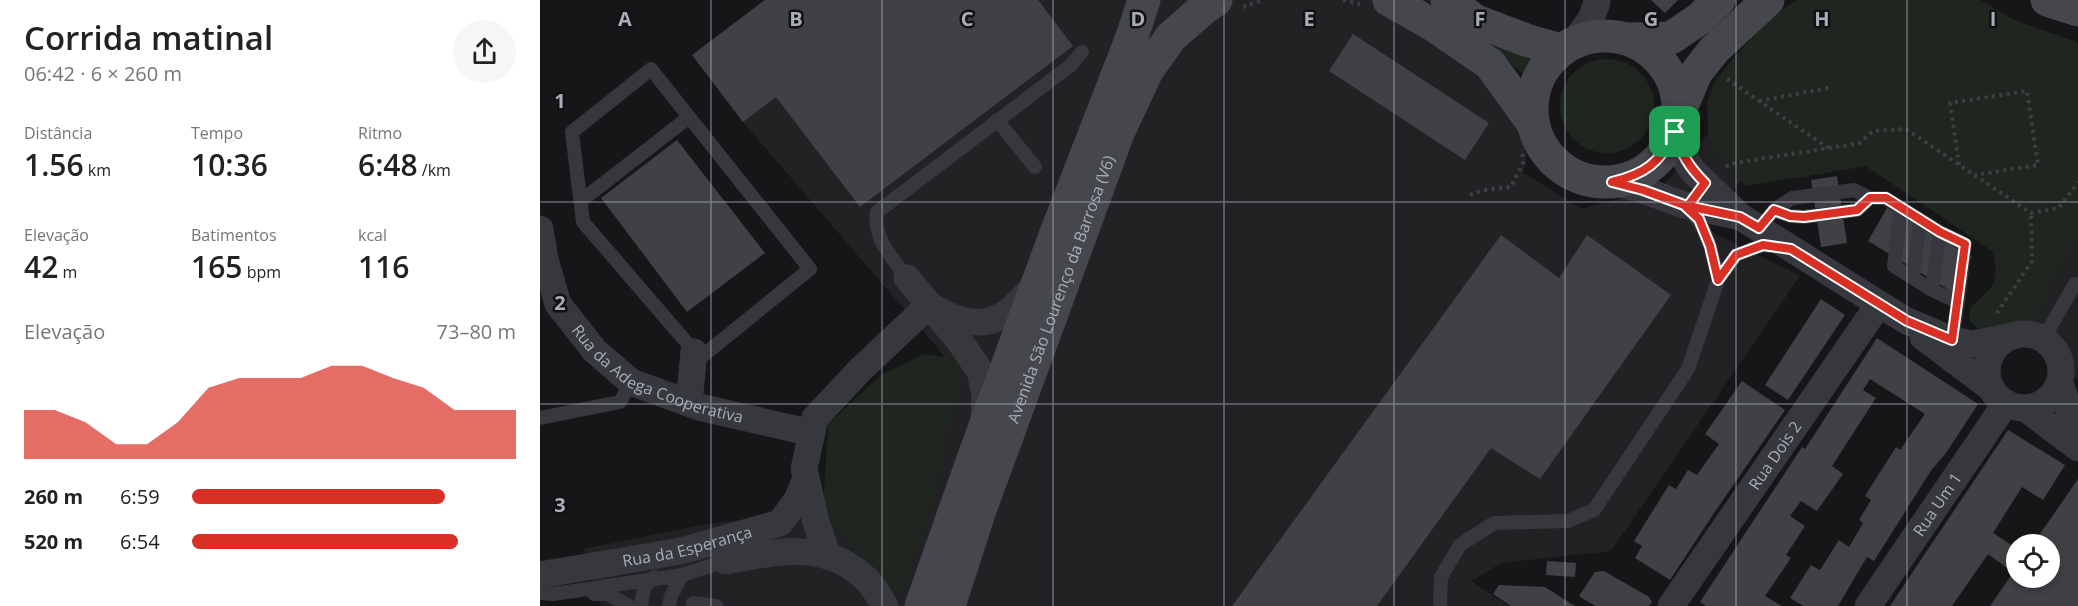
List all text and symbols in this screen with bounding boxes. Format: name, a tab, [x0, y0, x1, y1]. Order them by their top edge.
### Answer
text: A	[618, 5, 632, 32]
text: B	[789, 5, 803, 32]
text: C	[961, 5, 974, 32]
text: D	[1131, 5, 1145, 32]
text: E	[1303, 5, 1315, 32]
text: F	[1475, 5, 1485, 32]
text: G	[1644, 5, 1658, 32]
text: H	[1814, 5, 1830, 32]
text: I	[1990, 5, 1996, 32]
text: Corrida matinal	[24, 15, 273, 60]
button: share	[453, 20, 516, 83]
text: 06:42 · 6 × 260 m	[24, 60, 182, 87]
text: 1	[554, 87, 566, 114]
pin	[1649, 106, 1700, 157]
icon: arrive	[1658, 115, 1691, 148]
text: Distância	[24, 122, 92, 144]
text: Tempo	[191, 122, 243, 144]
text: Ritmo	[358, 122, 402, 144]
text: 1.56	[24, 144, 84, 185]
text: 10:36	[191, 144, 268, 185]
text: 6:48	[358, 144, 418, 185]
street label: Avenida São Lourenço da Barrosa (V6)	[1002, 152, 1120, 426]
text: km	[84, 159, 111, 181]
text: /km	[418, 159, 451, 181]
text: Elevação	[24, 224, 89, 246]
text: Batimentos	[191, 224, 277, 246]
text: kcal	[358, 224, 387, 246]
text: 42	[24, 246, 58, 287]
text: 165	[191, 246, 242, 287]
text: 116	[358, 246, 409, 287]
text: m	[58, 261, 77, 283]
text: bpm	[242, 261, 281, 283]
text: 2	[554, 289, 566, 316]
text: Elevação	[24, 318, 105, 345]
text: 73–80 m	[437, 318, 516, 345]
street label: Rua da Adega Cooperativa	[567, 320, 745, 428]
street label: Rua Dois 2	[1743, 417, 1806, 494]
street label: Rua Um 1	[1908, 468, 1967, 540]
text: 260 m	[24, 483, 83, 510]
text: 6:59	[120, 483, 160, 510]
text: 3	[554, 491, 566, 518]
street label: Rua da Esperança	[621, 520, 755, 572]
text: 520 m	[24, 528, 83, 555]
text: 6:54	[120, 528, 160, 555]
map controls	[2006, 534, 2060, 588]
button: locate	[2006, 534, 2060, 588]

